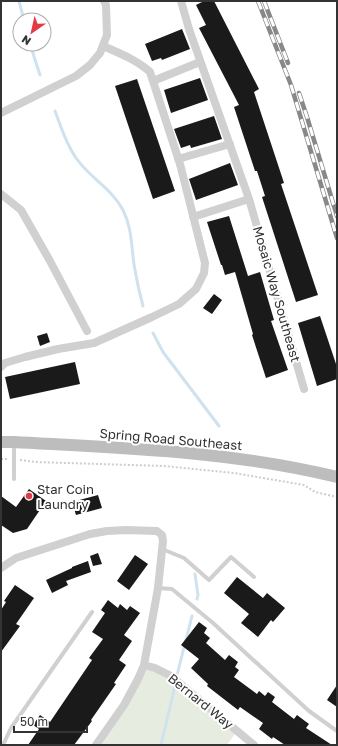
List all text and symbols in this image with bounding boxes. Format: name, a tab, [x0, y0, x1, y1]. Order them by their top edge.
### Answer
north arrow	[12, 12, 52, 52]
text: N	[19, 33, 33, 48]
street label: Mosaic Way Southeast	[250, 224, 304, 364]
street label: Spring Road Southeast	[99, 425, 243, 453]
place label: Star Coin Laundry	[37, 481, 94, 512]
marker: Star Coin Laundry	[24, 491, 34, 501]
street label: Bernard Way	[165, 670, 237, 733]
scale bar	[14, 708, 87, 734]
text: 50 m	[20, 714, 48, 729]

